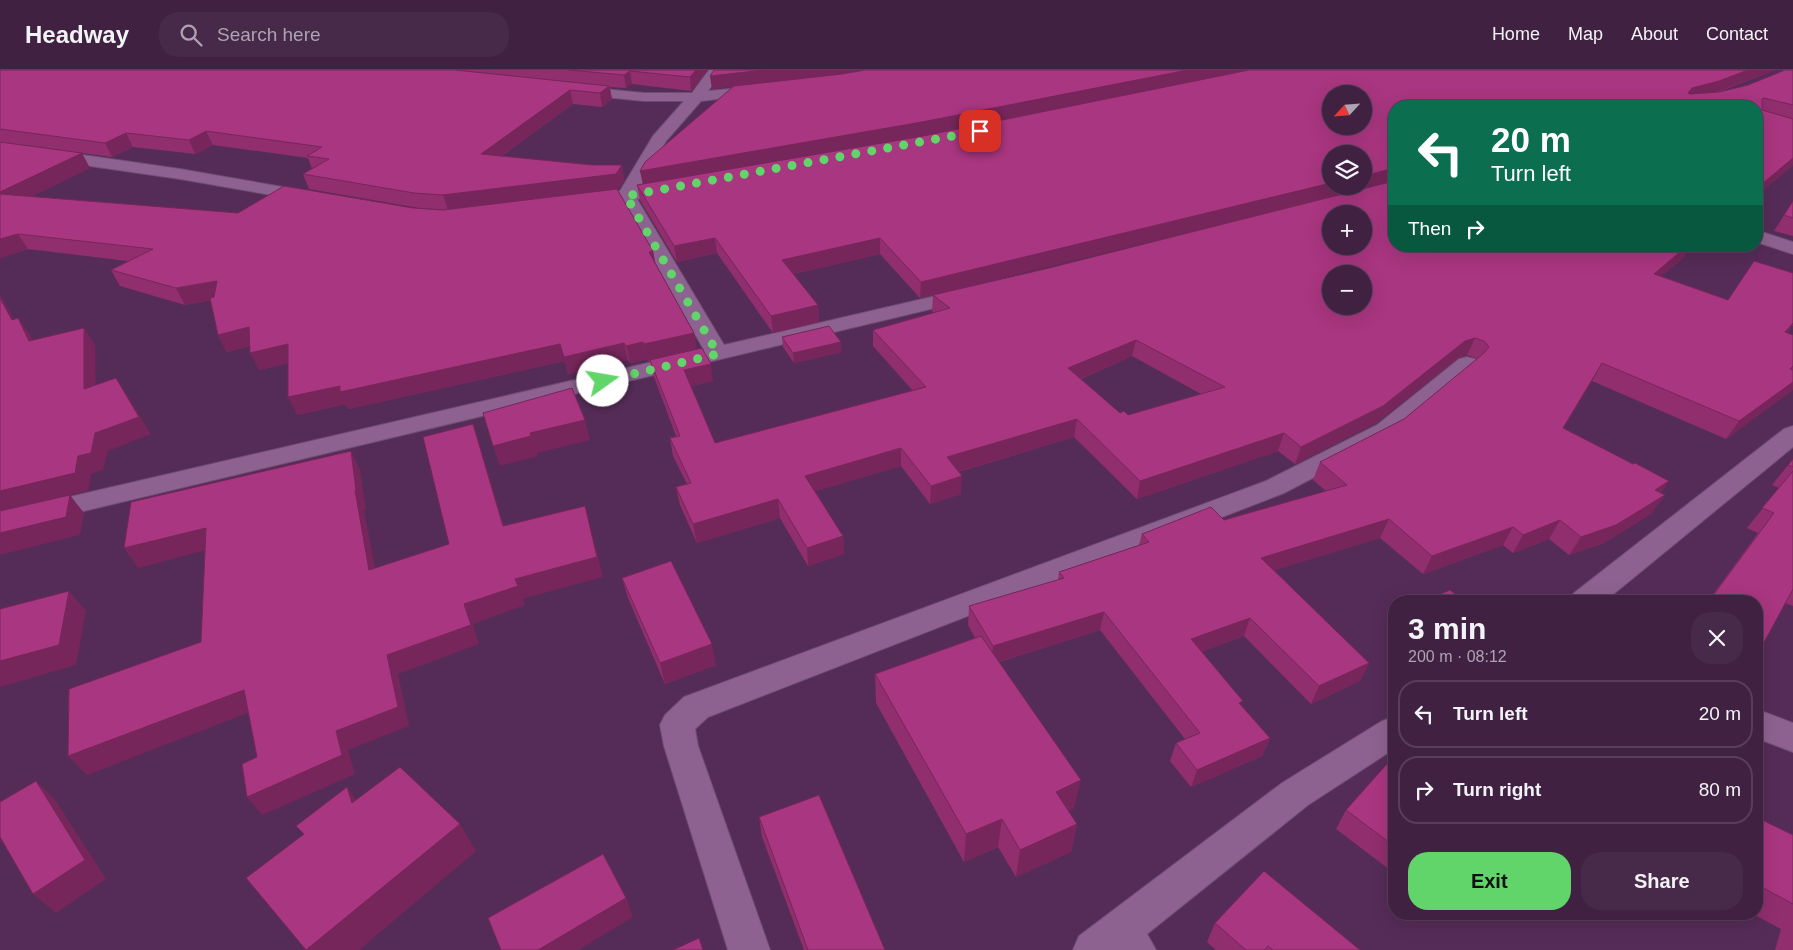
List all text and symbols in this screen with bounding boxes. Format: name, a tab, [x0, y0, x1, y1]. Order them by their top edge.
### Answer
search box	[159, 12, 509, 57]
text: Headway	[25, 21, 129, 48]
icon: search	[177, 21, 205, 49]
text: Search here	[217, 24, 321, 45]
text: Home	[1492, 24, 1540, 44]
text: Map	[1568, 24, 1603, 44]
text: About	[1631, 24, 1678, 44]
text: Contact	[1706, 24, 1768, 44]
north arrow	[1322, 85, 1372, 135]
map controls	[1322, 85, 1372, 315]
pin	[959, 110, 1001, 152]
icon: arrive	[966, 117, 994, 145]
icon: left	[1408, 120, 1473, 185]
text: 20 m	[1491, 120, 1571, 159]
button: layers	[1322, 145, 1372, 195]
text: Turn left	[1491, 161, 1571, 186]
button: +	[1322, 205, 1372, 255]
icon: right	[1461, 215, 1489, 243]
text: Then	[1408, 218, 1451, 239]
button: −	[1322, 265, 1372, 315]
position arrow	[576, 354, 628, 406]
text: 3 min	[1408, 612, 1486, 645]
button: close	[1691, 612, 1743, 664]
text: 200 m · 08:12	[1408, 648, 1507, 665]
icon: left	[1410, 700, 1438, 728]
text: Turn left	[1453, 703, 1528, 724]
text: 20 m	[1699, 703, 1741, 724]
icon: right	[1410, 776, 1438, 804]
text: Turn right	[1453, 779, 1541, 800]
text: 80 m	[1699, 779, 1741, 800]
button: Exit	[1408, 852, 1571, 910]
button: Share	[1581, 852, 1743, 910]

